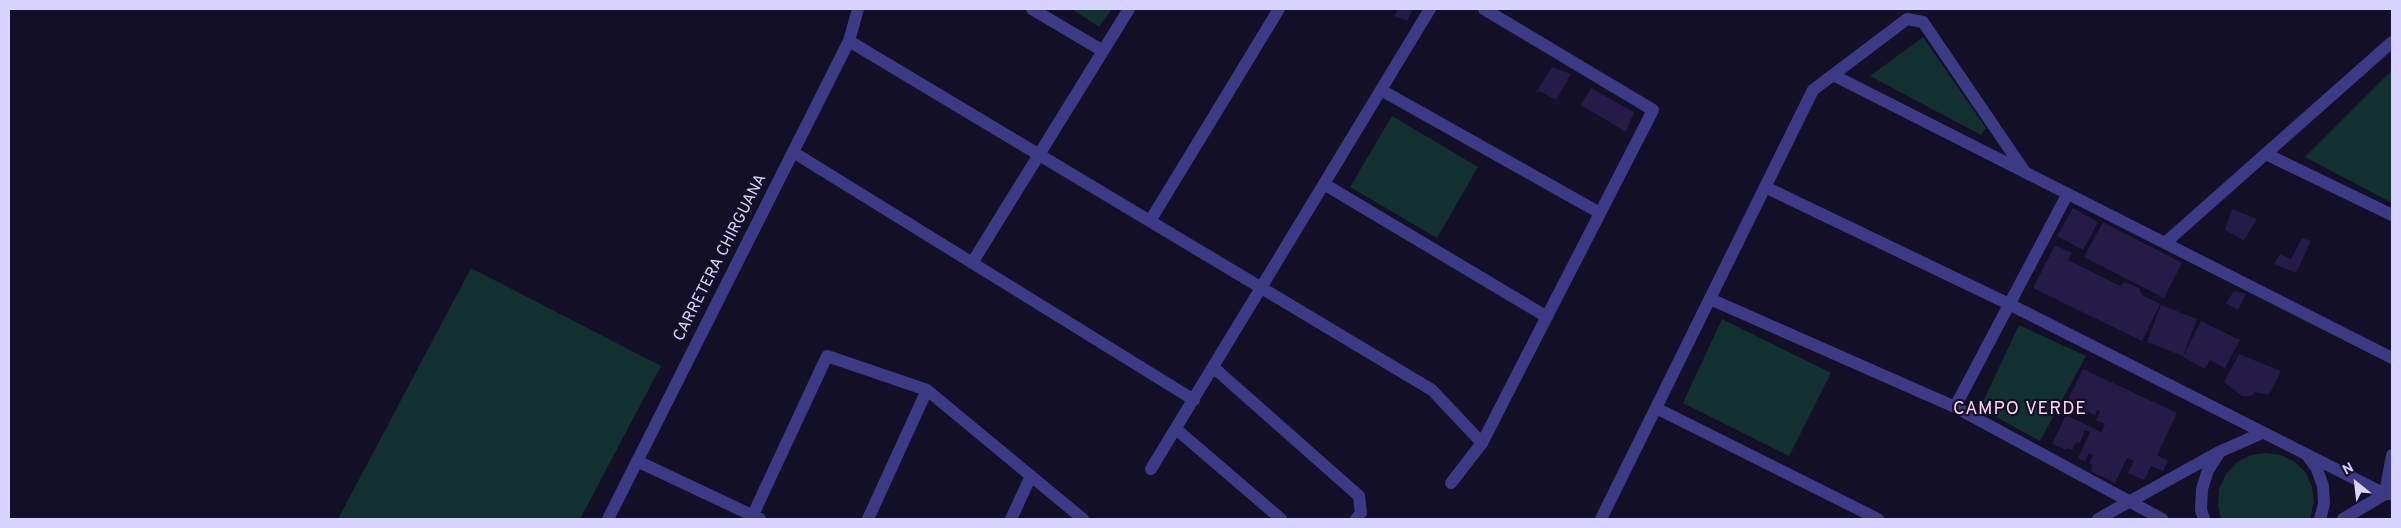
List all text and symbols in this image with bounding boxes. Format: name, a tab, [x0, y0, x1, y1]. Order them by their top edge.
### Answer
street label: CARRETERA CHIRGUANA	[670, 171, 772, 345]
district label: CAMPO VERDE	[1952, 399, 2088, 421]
north arrow	[2331, 458, 2381, 508]
text: N	[2340, 460, 2357, 479]

